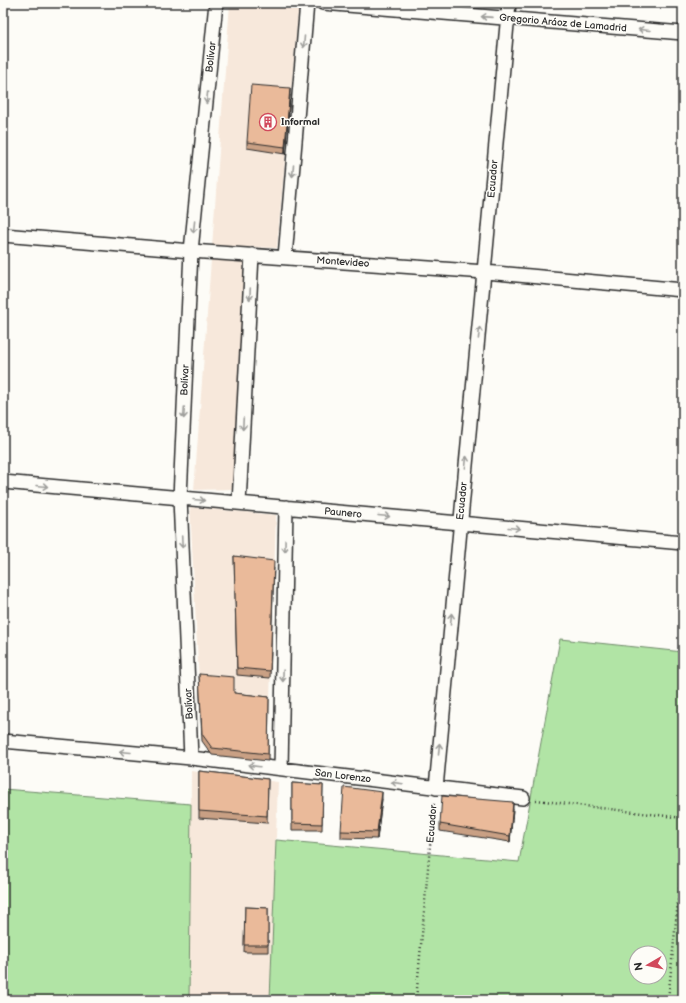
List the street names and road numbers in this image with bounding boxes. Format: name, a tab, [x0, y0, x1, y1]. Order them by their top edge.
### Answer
street label: Gregorio Aráoz de Lamadrid	[499, 11, 627, 35]
street label: Bolívar	[203, 41, 219, 73]
street label: Ecuador	[485, 159, 501, 199]
street label: Montevideo	[316, 254, 370, 270]
street label: Bolívar	[178, 364, 192, 396]
street label: Ecuador	[454, 481, 470, 521]
street label: Paunero	[324, 505, 363, 521]
street label: Bolívar	[182, 688, 196, 720]
street label: San Lorenzo	[314, 767, 372, 785]
street label: Ecuador	[424, 804, 440, 844]

